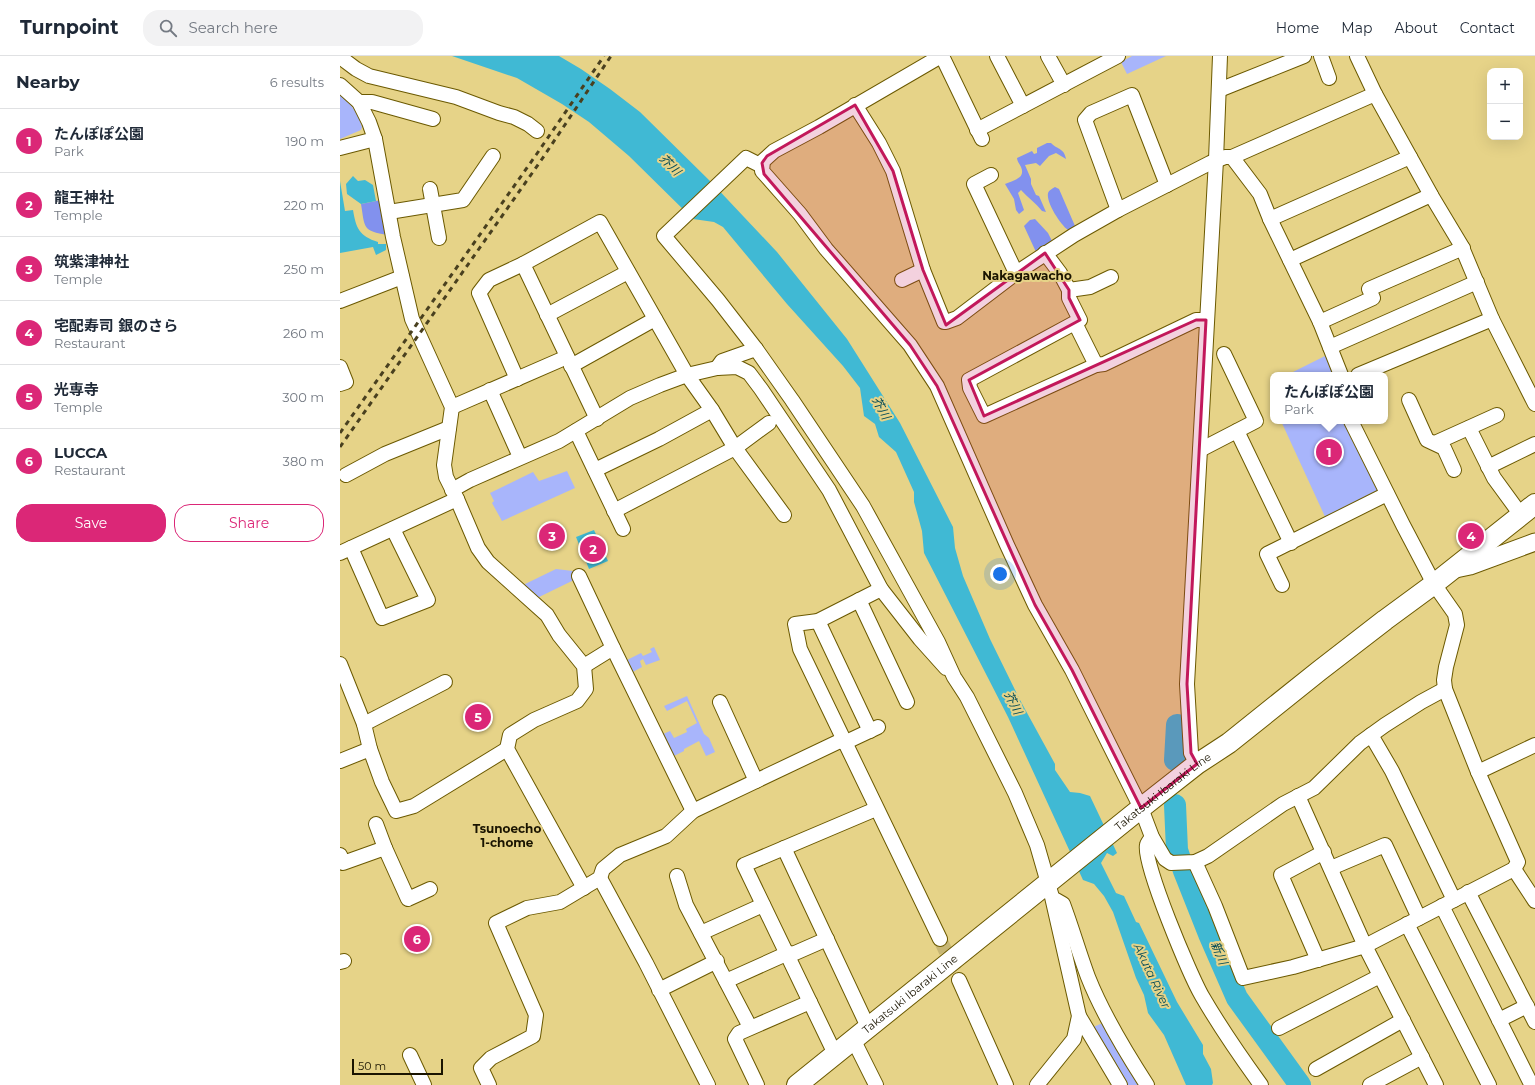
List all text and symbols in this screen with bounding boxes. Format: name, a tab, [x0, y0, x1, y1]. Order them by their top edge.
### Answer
search box	[143, 10, 423, 46]
text: Turnpoint	[20, 16, 119, 39]
icon: search	[157, 17, 179, 39]
text: Search here	[189, 18, 278, 37]
text: Home	[1276, 19, 1319, 37]
text: Map	[1341, 19, 1372, 37]
text: About	[1394, 19, 1438, 37]
text: Contact	[1460, 19, 1515, 37]
map controls	[1487, 68, 1523, 140]
button: +	[1487, 68, 1523, 104]
text: Nearby	[16, 72, 80, 92]
text: 6 results	[270, 74, 324, 90]
button: −	[1487, 104, 1523, 140]
text: たんぽぽ公園	[54, 124, 144, 143]
text: 1	[26, 133, 32, 149]
text: 190 m	[286, 133, 324, 149]
text: Park	[54, 143, 84, 159]
water label: 芥川	[657, 151, 686, 180]
text: 龍王神社	[54, 188, 114, 207]
text: 2	[25, 197, 33, 213]
text: 220 m	[283, 197, 324, 213]
text: Temple	[54, 207, 103, 223]
text: 筑紫津神社	[54, 252, 129, 271]
text: 3	[25, 261, 33, 277]
text: 250 m	[283, 261, 324, 277]
district label: Nakagawacho	[982, 268, 1072, 283]
text: Temple	[54, 271, 103, 287]
text: 宅配寿司 銀のさら	[54, 316, 178, 335]
text: 4	[25, 325, 33, 341]
text: 260 m	[283, 325, 324, 341]
text: Restaurant	[54, 335, 125, 351]
popup	[1270, 372, 1388, 424]
text: 光専寺	[54, 380, 99, 399]
text: たんぽぽ公園	[1284, 382, 1374, 401]
text: 5	[25, 389, 33, 405]
text: 300 m	[282, 389, 324, 405]
water label: 芥川	[869, 394, 895, 424]
text: Temple	[54, 399, 103, 415]
text: Park	[1284, 401, 1314, 417]
pin: 1	[1316, 437, 1342, 467]
text: LUCCA	[54, 443, 107, 462]
text: 6	[25, 453, 33, 469]
text: 380 m	[283, 453, 324, 469]
text: Restaurant	[54, 462, 125, 478]
button: Save	[16, 504, 166, 542]
button: Share	[174, 504, 324, 542]
pin: 3	[539, 521, 565, 551]
pin: 4	[1458, 521, 1484, 551]
pin: 2	[580, 534, 606, 564]
your location	[990, 564, 1010, 584]
water label: 芥川	[1001, 689, 1026, 719]
pin: 5	[465, 702, 491, 732]
street label: Takatsuki Ibaraki Line	[1112, 749, 1214, 834]
district label: Tsunoecho 1-chome	[473, 821, 541, 850]
pin: 6	[404, 924, 430, 954]
water label: 新川	[1208, 939, 1232, 969]
water label: Akuta River	[1130, 940, 1174, 1011]
street label: Takatsuki Ibaraki Line	[859, 951, 961, 1037]
scale bar	[352, 1057, 443, 1076]
text: 50 m	[358, 1059, 386, 1073]

